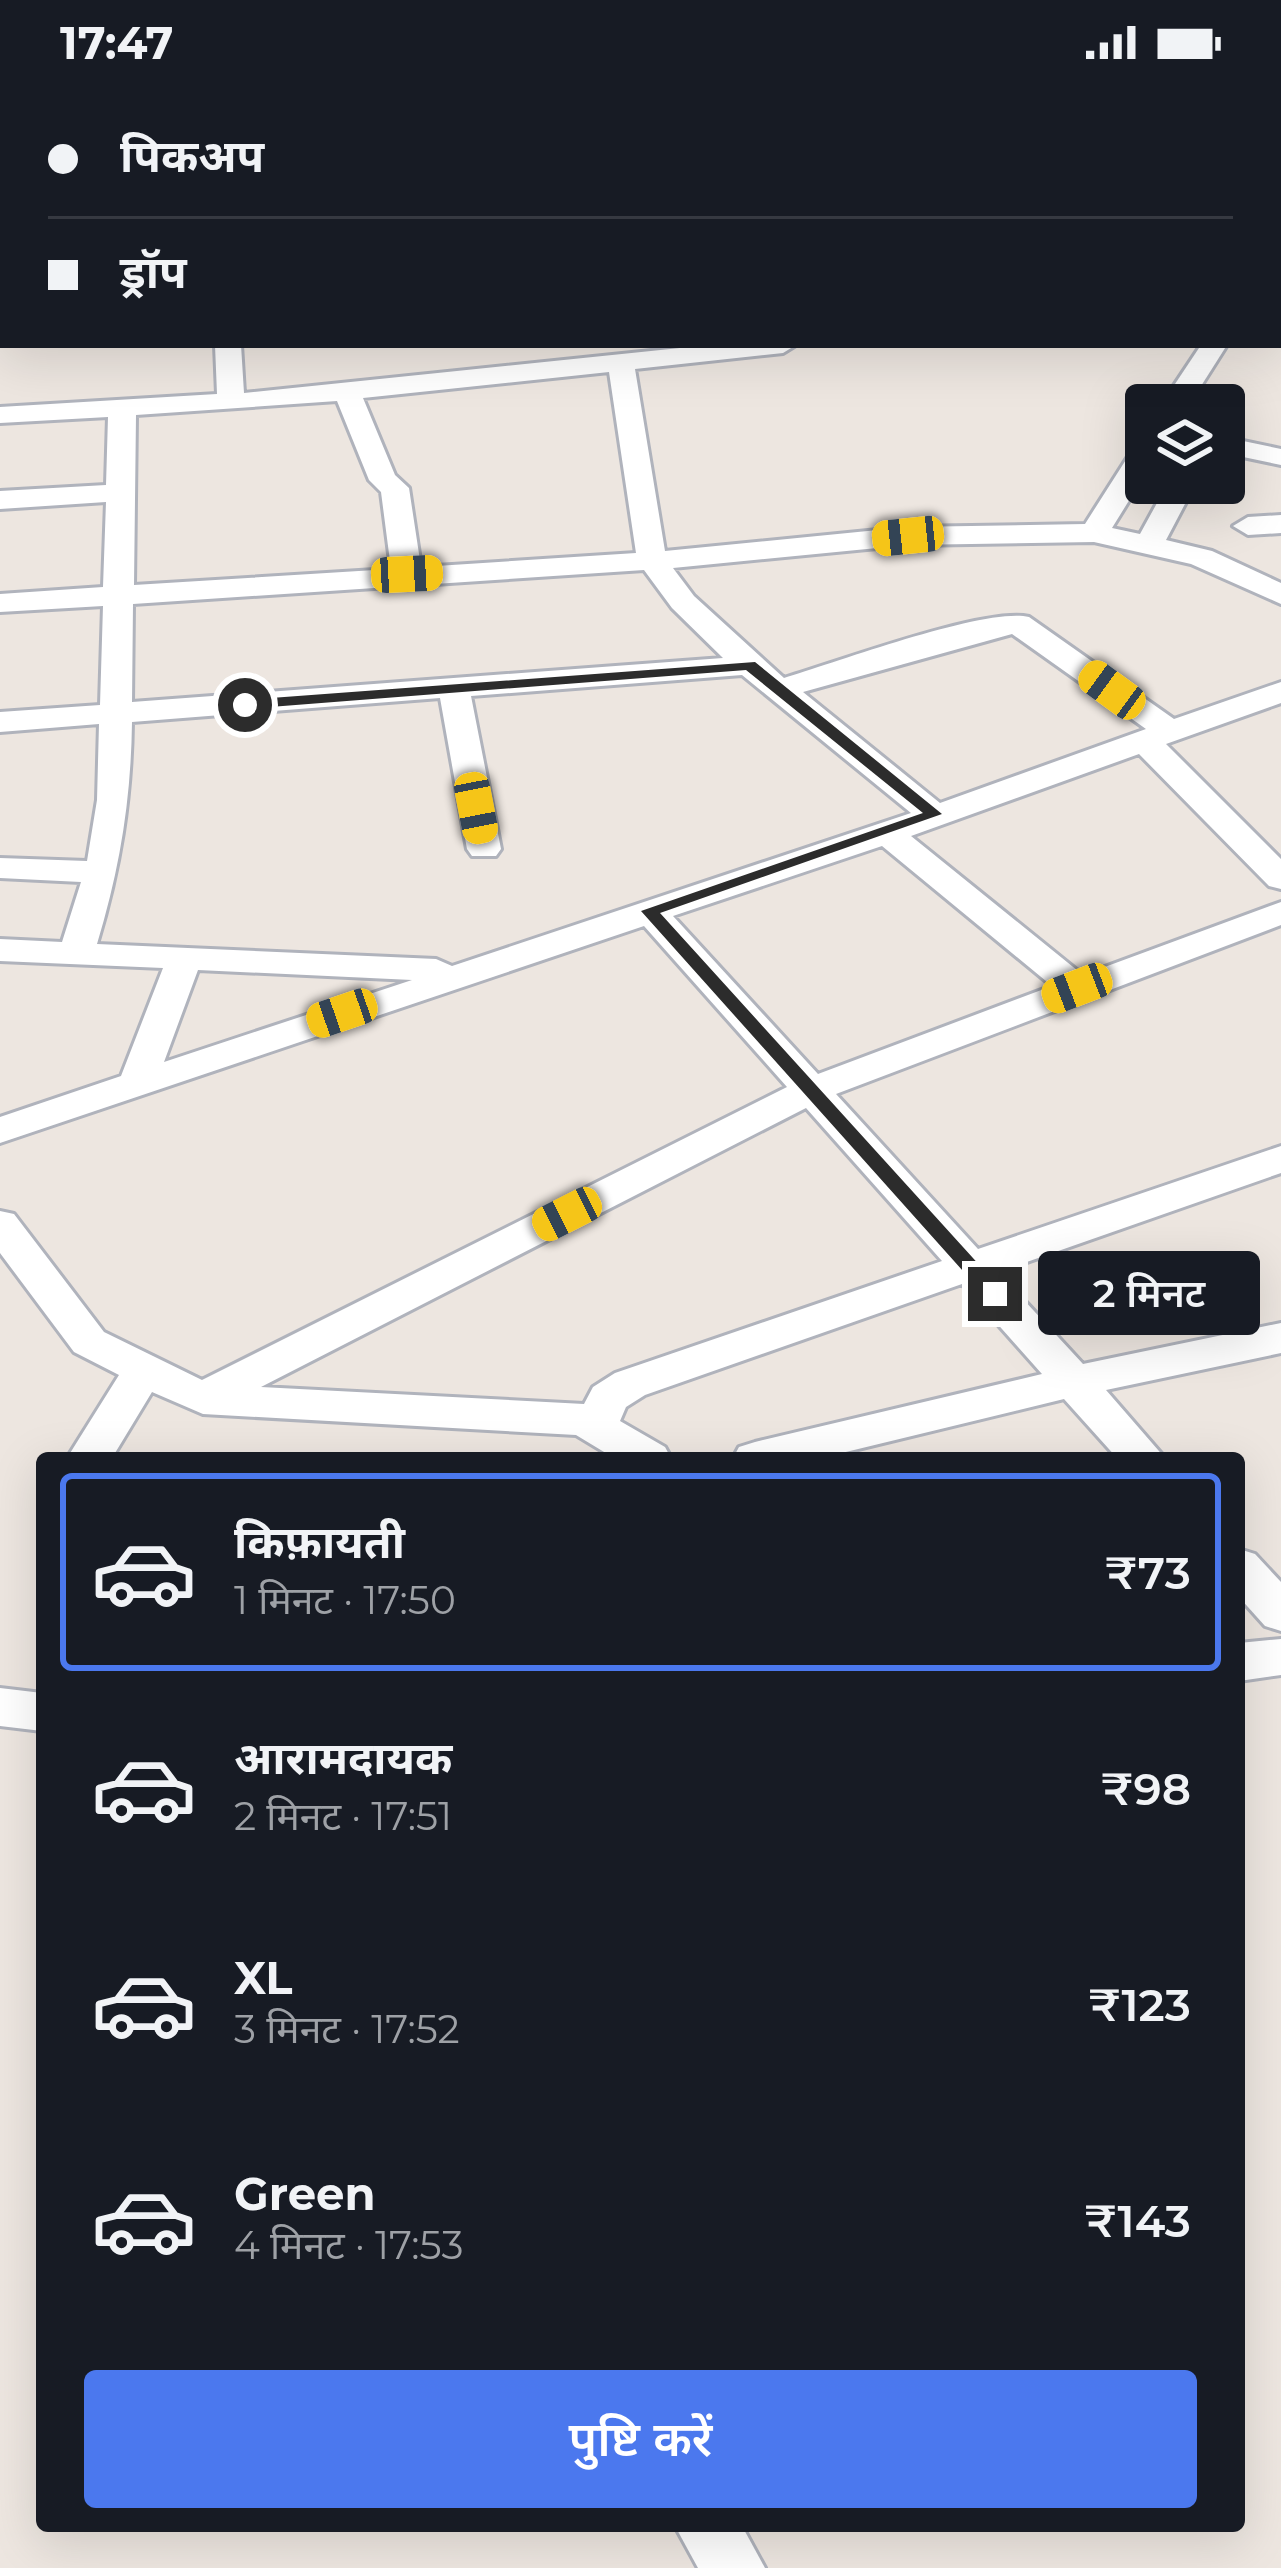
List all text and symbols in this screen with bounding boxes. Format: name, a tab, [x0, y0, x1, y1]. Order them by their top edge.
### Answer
text: 17:47	[60, 15, 173, 70]
text: पिकअप	[120, 128, 264, 183]
text: ड्रॉप	[120, 244, 187, 299]
map controls	[1125, 384, 1245, 504]
button: layers	[1125, 384, 1245, 504]
car	[870, 514, 946, 558]
car	[370, 554, 444, 594]
car	[1072, 654, 1152, 726]
route start	[218, 678, 272, 732]
car	[451, 769, 501, 847]
car	[1037, 958, 1117, 1018]
car	[302, 984, 382, 1042]
car	[527, 1182, 607, 1246]
callout: 2 मिनट	[1037, 1252, 1259, 1336]
route end	[968, 1267, 1022, 1321]
text: 2 मिनट	[1093, 1269, 1205, 1317]
text: किफ़ायती	[234, 1514, 405, 1569]
icon: car	[90, 1518, 198, 1626]
text: ₹73	[1105, 1545, 1191, 1600]
text: 1 मिनट · 17:50	[234, 1576, 456, 1624]
text: आरामदायक	[234, 1730, 452, 1785]
icon: car	[90, 1734, 198, 1842]
text: ₹98	[1101, 1761, 1191, 1816]
text: 2 मिनट · 17:51	[234, 1792, 452, 1840]
icon: car	[90, 1950, 198, 2058]
text: XL	[234, 1950, 292, 2005]
text: ₹123	[1089, 1977, 1191, 2032]
text: 3 मिनट · 17:52	[234, 2005, 460, 2053]
icon: car	[90, 2166, 198, 2274]
text: Green	[234, 2166, 376, 2221]
text: ₹143	[1085, 2193, 1191, 2248]
text: 4 मिनट · 17:53	[234, 2221, 463, 2269]
button: पुष्टि करें	[84, 2370, 1197, 2508]

